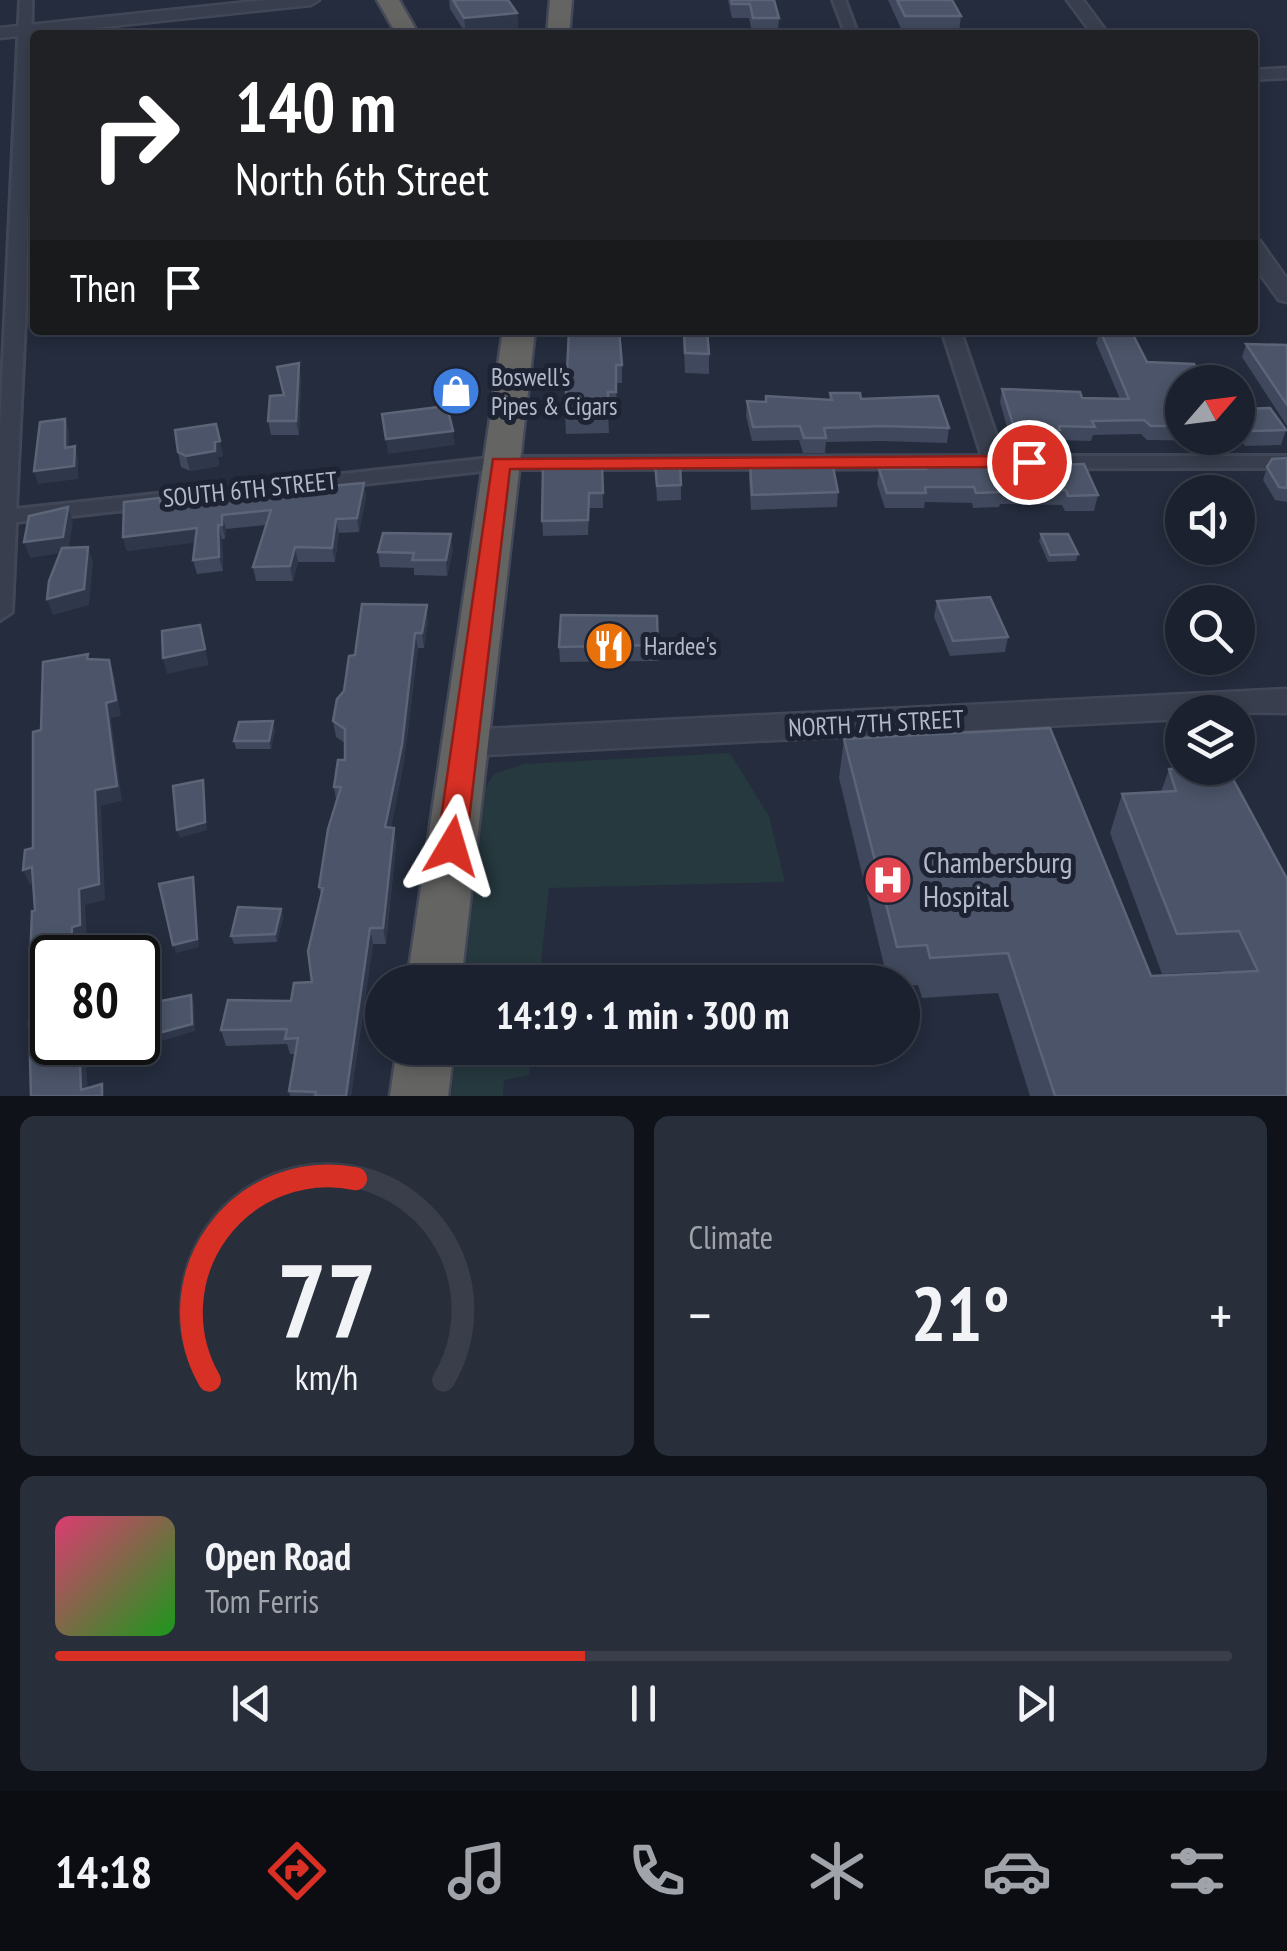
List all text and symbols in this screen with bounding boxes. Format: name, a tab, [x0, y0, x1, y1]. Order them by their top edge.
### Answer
text: 140 m	[235, 61, 396, 151]
icon: right	[70, 70, 200, 200]
text: North 6th Street	[235, 149, 489, 207]
icon: arrive	[156, 260, 211, 315]
text: Then	[70, 263, 136, 312]
place label: Boswell's Pipes & Cigars	[491, 361, 617, 422]
shop icon: Boswell's Pipes & Cigars	[430, 365, 482, 417]
north arrow	[1165, 365, 1255, 455]
map controls	[1165, 365, 1255, 785]
pin	[987, 420, 1072, 505]
icon: arrive	[1002, 435, 1057, 490]
street label: SOUTH 6TH STREET	[161, 464, 339, 514]
button: sound	[1165, 475, 1255, 565]
button: search	[1165, 585, 1255, 675]
restaurant icon: Hardee's	[583, 620, 635, 672]
place label: Hardee's	[644, 630, 717, 662]
button: layers	[1165, 695, 1255, 785]
street label: NORTH 7TH STREET	[788, 702, 964, 744]
position arrow	[400, 794, 504, 898]
place label: Chambersburg Hospital	[923, 842, 1072, 915]
hospital icon: Chambersburg Hospital	[862, 854, 914, 906]
speed limit sign: 80	[30, 935, 160, 1065]
text: 14:19 · 1 min · 300 m	[496, 990, 789, 1039]
text: Climate	[689, 1216, 773, 1258]
text: 77	[277, 1232, 376, 1367]
text: 21°	[911, 1265, 1010, 1362]
text: −	[689, 1279, 711, 1350]
text: +	[1209, 1279, 1232, 1350]
text: km/h	[295, 1354, 358, 1400]
text: Open Road	[205, 1531, 351, 1580]
text: Tom Ferris	[205, 1580, 319, 1622]
icon: previous	[224, 1676, 279, 1731]
icon: pause	[616, 1676, 671, 1731]
icon: next	[1008, 1676, 1063, 1731]
icon: directions	[262, 1836, 332, 1906]
icon: music	[442, 1836, 512, 1906]
icon: phone	[622, 1836, 692, 1906]
icon: climate	[802, 1836, 872, 1906]
icon: car	[982, 1836, 1052, 1906]
icon: filters	[1162, 1836, 1232, 1906]
text: 14:18	[55, 1842, 152, 1900]

